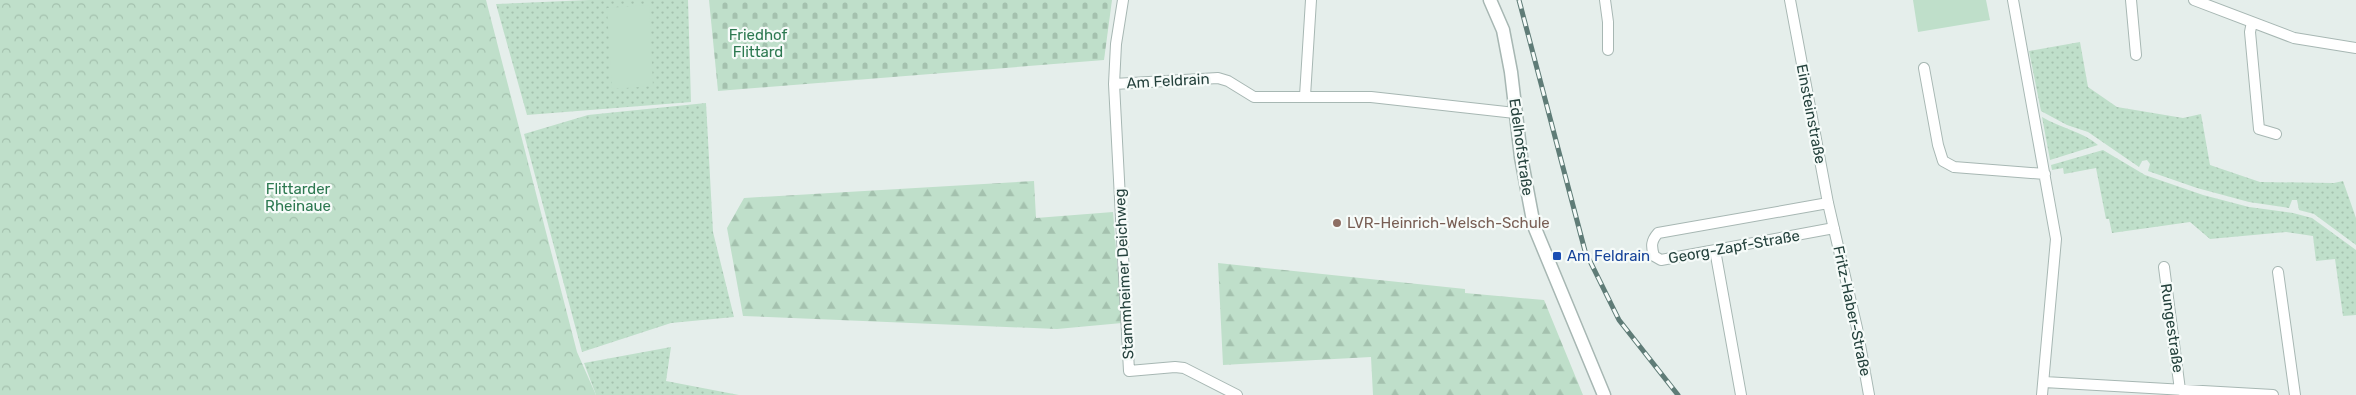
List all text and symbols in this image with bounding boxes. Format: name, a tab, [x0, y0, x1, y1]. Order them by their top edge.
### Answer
park label: Friedhof Flittard	[729, 26, 788, 61]
street label: Einsteinstraße	[1793, 63, 1829, 165]
street label: Am Feldrain	[1126, 70, 1210, 92]
street label: Edelhofstraße	[1505, 97, 1537, 197]
park label: Flittarder Rheinaue	[265, 180, 331, 215]
street label: Stammheimer Deichweg	[1111, 188, 1137, 360]
place label: LVR-Heinrich-Welsch-Schule	[1347, 214, 1550, 232]
marker: LVR-Heinrich-Welsch-Schule	[1331, 217, 1343, 229]
street label: Georg-Zapf-Straße	[1667, 227, 1801, 267]
street label: Fritz-Haber-Straße	[1829, 244, 1875, 378]
place label: Am Feldrain	[1567, 247, 1650, 265]
marker: Am Feldrain	[1551, 250, 1563, 262]
street label: Rungestraße	[2157, 282, 2187, 374]

